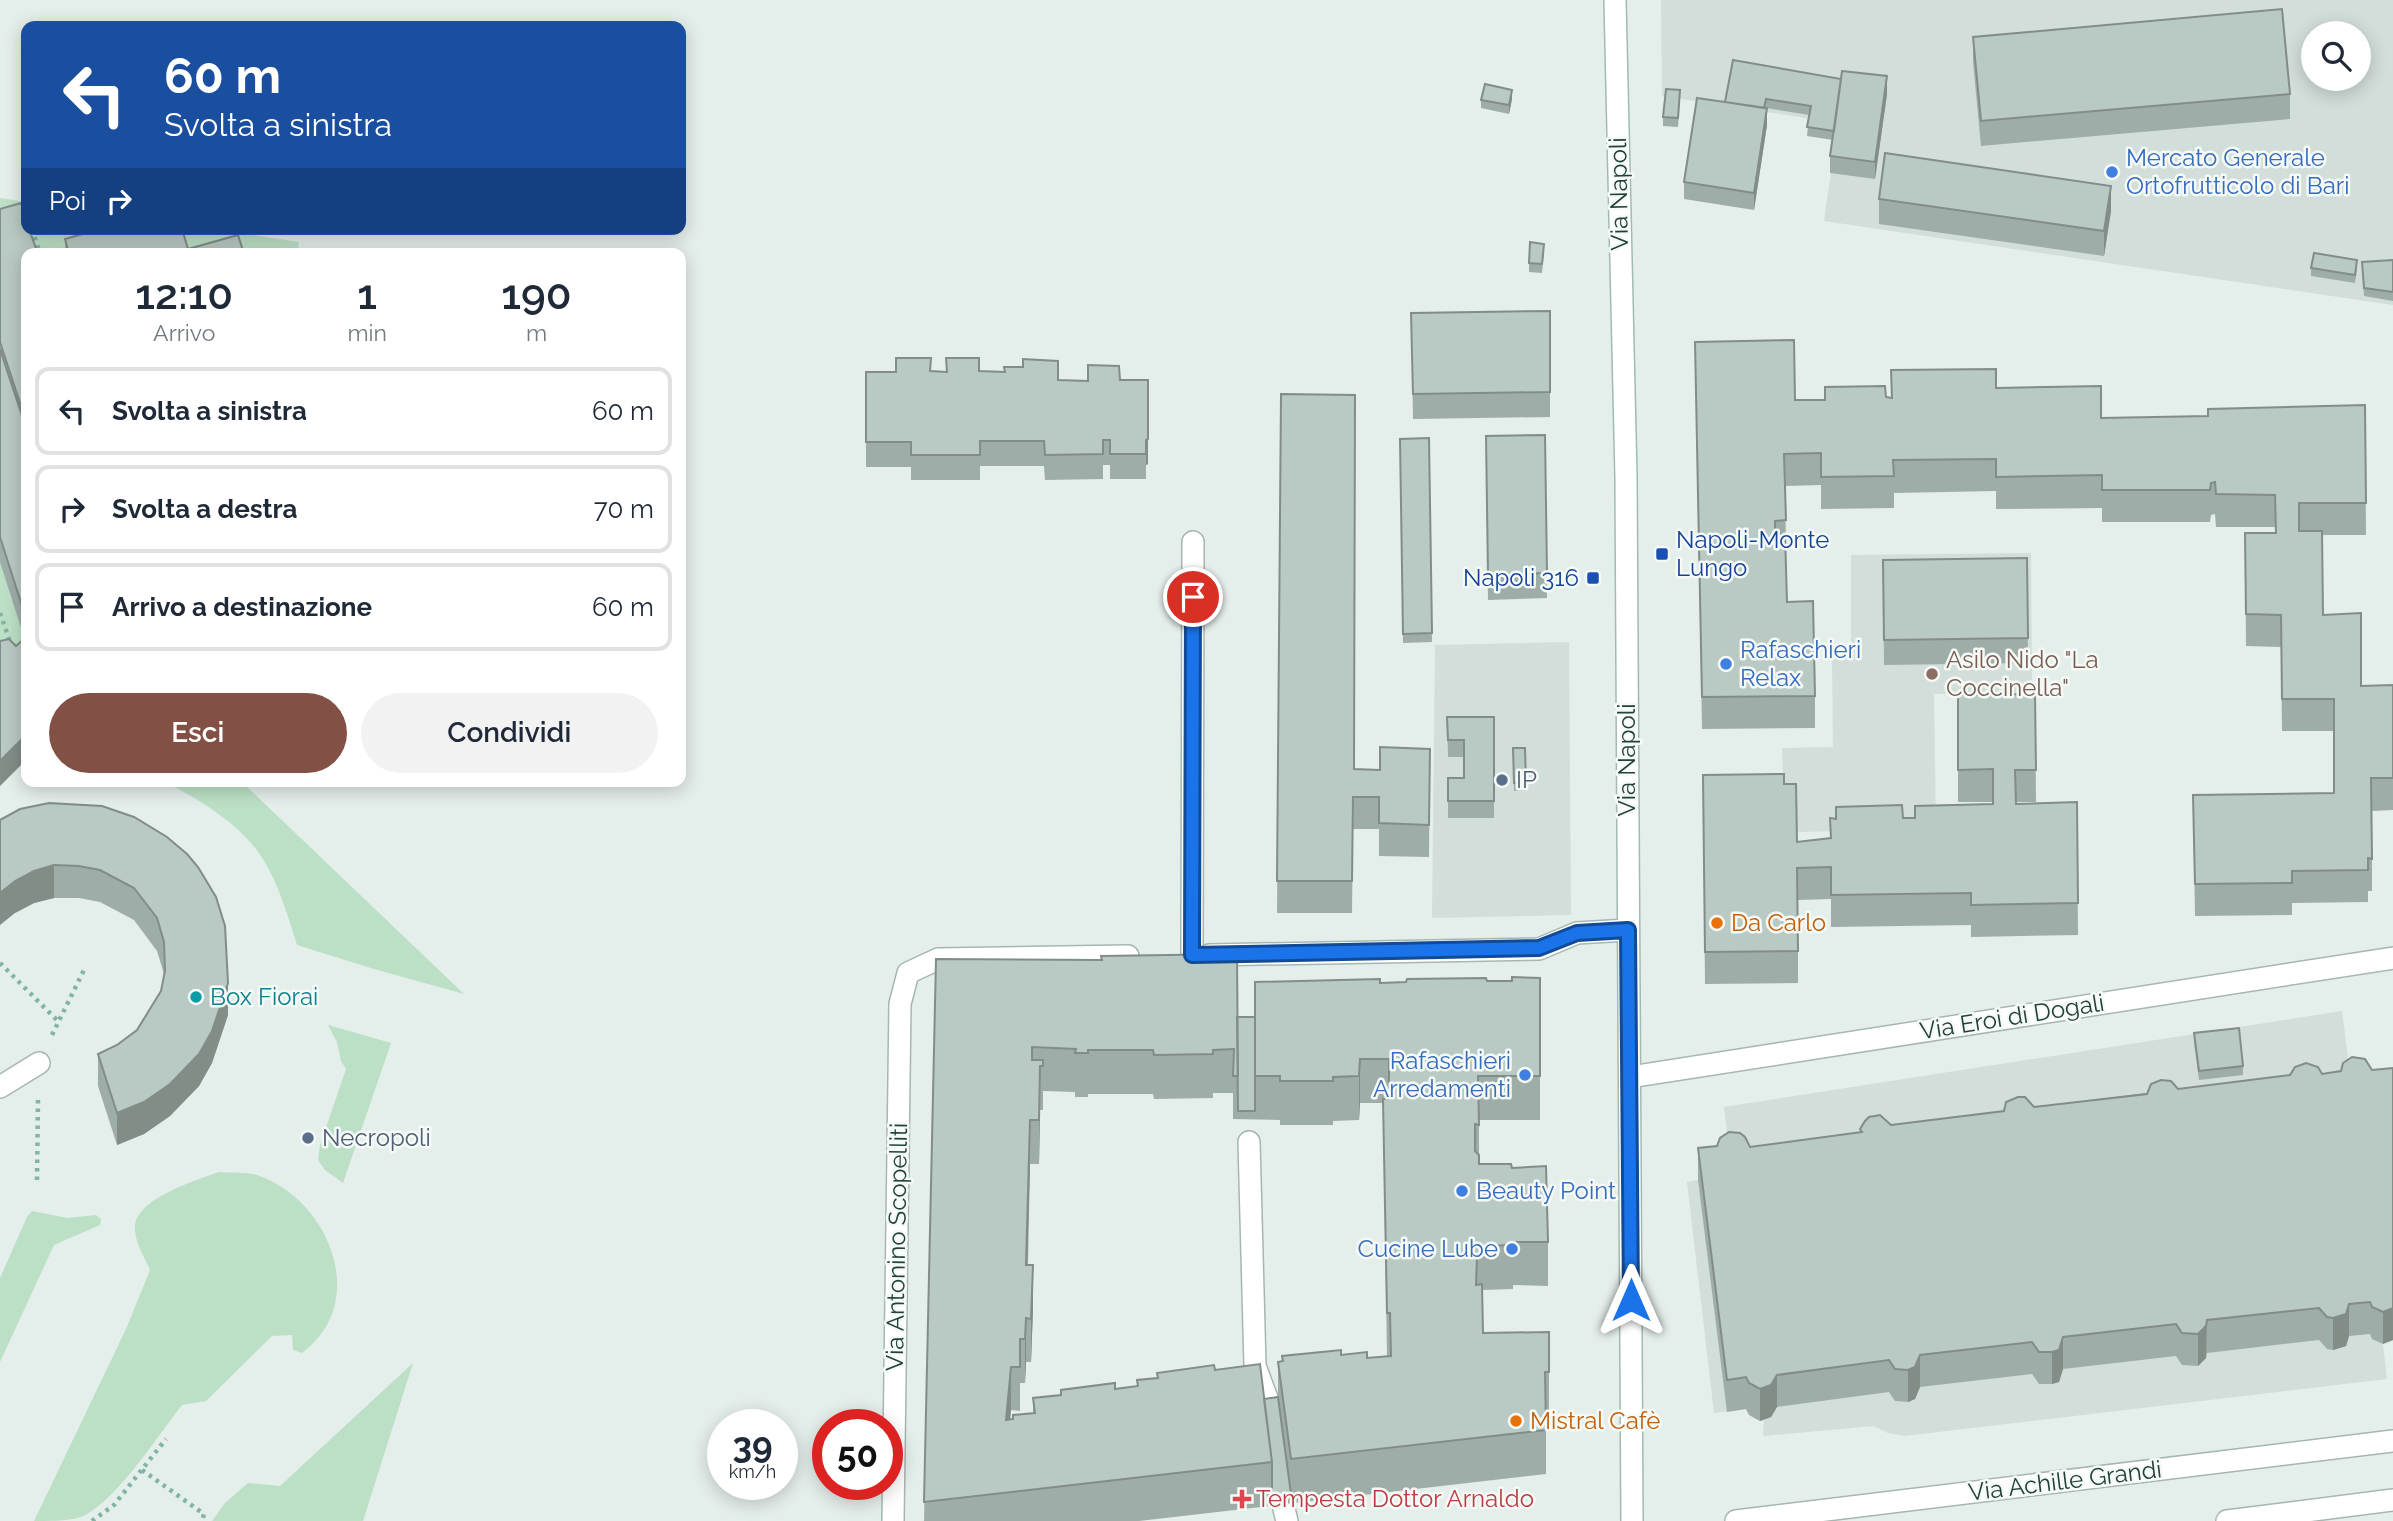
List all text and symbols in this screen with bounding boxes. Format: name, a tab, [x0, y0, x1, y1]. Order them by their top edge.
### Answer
map controls	[2301, 21, 2371, 91]
button: search	[2301, 21, 2371, 91]
text: 60 m	[164, 47, 281, 104]
icon: left	[49, 49, 140, 140]
text: Svolta a sinistra	[164, 106, 392, 143]
street label: Via Napoli	[1603, 137, 1634, 251]
place label: Mercato Generale Ortofrutticolo di Bari	[2126, 143, 2349, 200]
marker: Mercato Generale Ortofrutticolo di Bari	[2104, 164, 2120, 180]
icon: right	[100, 182, 138, 220]
text: Poi	[49, 186, 86, 216]
text: 12:10	[135, 270, 233, 319]
text: 1	[357, 270, 377, 319]
text: 190	[501, 270, 572, 319]
text: Arrivo	[153, 319, 215, 346]
text: min	[347, 319, 387, 346]
text: m	[526, 319, 547, 346]
icon: left	[53, 392, 91, 430]
text: Svolta a sinistra	[112, 396, 307, 426]
text: 60 m	[592, 396, 654, 426]
icon: right	[53, 490, 91, 528]
text: Svolta a destra	[112, 494, 298, 524]
text: 70 m	[594, 494, 654, 524]
place label: Napoli-Monte Lungo	[1676, 525, 1829, 582]
marker: Napoli-Monte Lungo	[1654, 546, 1670, 562]
place label: Napoli 316	[1463, 563, 1579, 592]
pin	[1163, 567, 1223, 627]
marker: Napoli 316	[1585, 570, 1601, 586]
icon: arrive	[1174, 578, 1212, 616]
icon: arrive	[53, 588, 91, 626]
text: Arrivo a destinazione	[112, 592, 372, 622]
text: 60 m	[592, 592, 654, 622]
place label: Rafaschieri Relax	[1740, 635, 1861, 692]
place label: Asilo Nido "La Coccinella"	[1946, 645, 2098, 702]
marker: Rafaschieri Relax	[1718, 656, 1734, 672]
marker: Asilo Nido "La Coccinella"	[1924, 666, 1940, 682]
button: Esci	[49, 693, 347, 773]
button: Condividi	[361, 693, 658, 773]
street label: Via Napoli	[1612, 703, 1641, 817]
place label: IP	[1516, 765, 1537, 794]
marker: IP	[1494, 772, 1510, 788]
place label: Da Carlo	[1731, 908, 1826, 937]
marker: Da Carlo	[1709, 915, 1725, 931]
place label: Box Fiorai	[210, 982, 318, 1011]
street label: Via Eroi di Dogali	[1918, 988, 2106, 1045]
marker: Box Fiorai	[188, 989, 204, 1005]
place label: Rafaschieri Arredamenti	[1373, 1046, 1511, 1103]
marker: Rafaschieri Arredamenti	[1517, 1067, 1533, 1083]
place label: Necropoli	[322, 1123, 431, 1152]
street label: Via Antonino Scopelliti	[880, 1123, 913, 1371]
marker: Necropoli	[300, 1130, 316, 1146]
place label: Beauty Point	[1476, 1176, 1616, 1205]
marker: Beauty Point	[1454, 1183, 1470, 1199]
place label: Cucine Lube	[1358, 1234, 1498, 1263]
marker: Cucine Lube	[1504, 1241, 1520, 1257]
position arrow	[1594, 1263, 1668, 1337]
place label: Mistral Cafè	[1530, 1406, 1660, 1435]
speed limit sign: 50	[812, 1409, 903, 1500]
marker: Mistral Cafè	[1508, 1413, 1524, 1429]
text: 39	[732, 1425, 773, 1466]
street label: Via Achille Grandi	[1967, 1454, 2163, 1507]
text: km/h	[729, 1461, 776, 1482]
place label: Tempesta Dottor Arnaldo	[1256, 1484, 1534, 1513]
marker: Tempesta Dottor Arnaldo	[1234, 1491, 1250, 1507]

